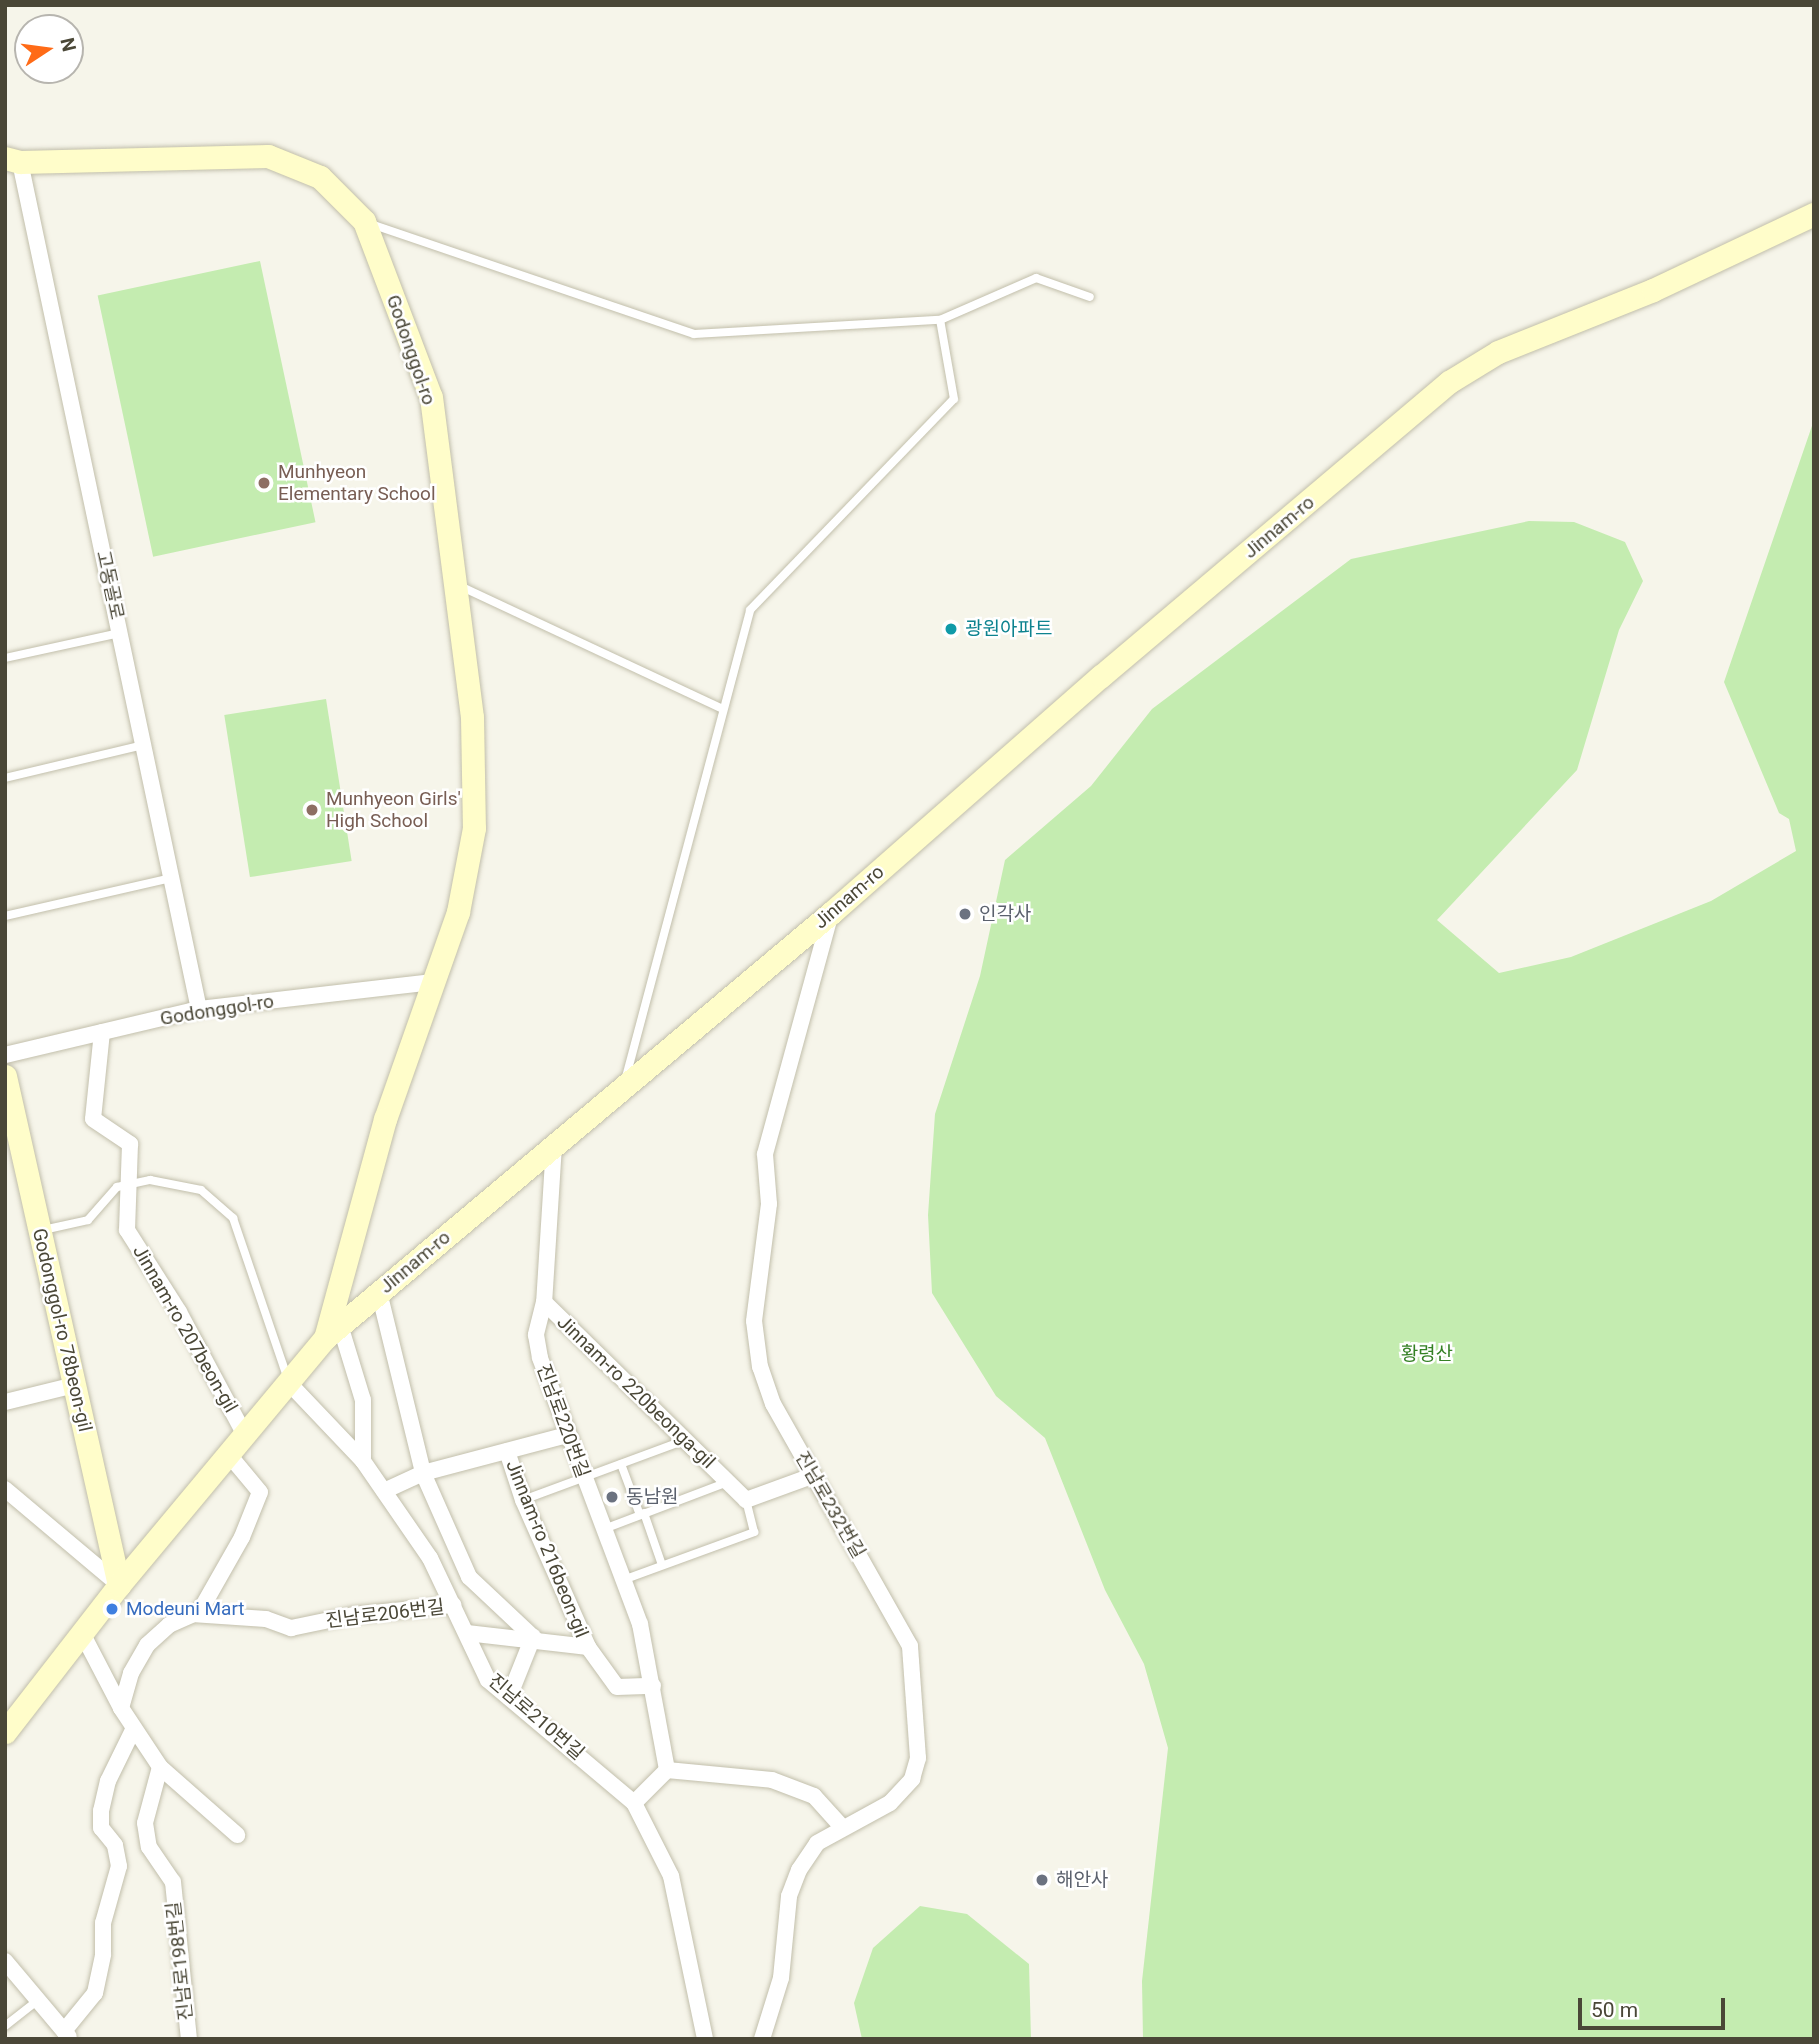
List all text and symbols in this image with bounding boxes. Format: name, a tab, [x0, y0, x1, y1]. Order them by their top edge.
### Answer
north arrow	[14, 14, 84, 84]
text: N	[55, 35, 81, 54]
street label: Godonggol-ro	[382, 292, 440, 408]
place label: Munhyeon Elementary School	[278, 461, 436, 505]
marker: Munhyeon Elementary School	[256, 475, 272, 491]
street label: Jinnam-ro	[1239, 491, 1319, 563]
street label: 고동골로	[92, 548, 128, 622]
place label: 광원아파트	[965, 618, 1052, 640]
marker: 광원아파트	[943, 621, 959, 637]
place label: Munhyeon Girls' High School	[326, 788, 461, 832]
marker: Munhyeon Girls' High School	[304, 802, 320, 818]
street label: Jinnam-ro	[809, 860, 889, 934]
place label: 인각사	[979, 903, 1031, 925]
marker: 인각사	[957, 906, 973, 922]
street label: Godonggol-ro	[158, 990, 276, 1030]
street label: Godonggol-ro 78beon-gil	[27, 1226, 97, 1434]
street label: Jinnam-ro	[375, 1226, 455, 1298]
street label: Jinnam-ro 207beon-gil	[128, 1241, 242, 1417]
street label: Jinnam-ro 220beonga-gil	[552, 1311, 720, 1473]
park label: 황령산	[1401, 1343, 1453, 1365]
street label: 진남로220번길	[532, 1361, 594, 1481]
street label: 진남로232번길	[790, 1448, 870, 1562]
street label: Jinnam-ro 216beon-gil	[501, 1457, 593, 1641]
place label: 동남원	[626, 1486, 678, 1508]
marker: 동남원	[604, 1489, 620, 1505]
street label: 진남로206번길	[324, 1595, 446, 1633]
place label: Modeuni Mart	[126, 1598, 245, 1620]
marker: Modeuni Mart	[104, 1601, 120, 1617]
street label: 진남로210번길	[483, 1669, 589, 1765]
place label: 해안사	[1056, 1869, 1108, 1891]
marker: 해안사	[1034, 1872, 1050, 1888]
street label: 진남로198번길	[162, 1900, 198, 2022]
scale bar	[1581, 1984, 1728, 2028]
text: 50 m	[1591, 1998, 1638, 2022]

